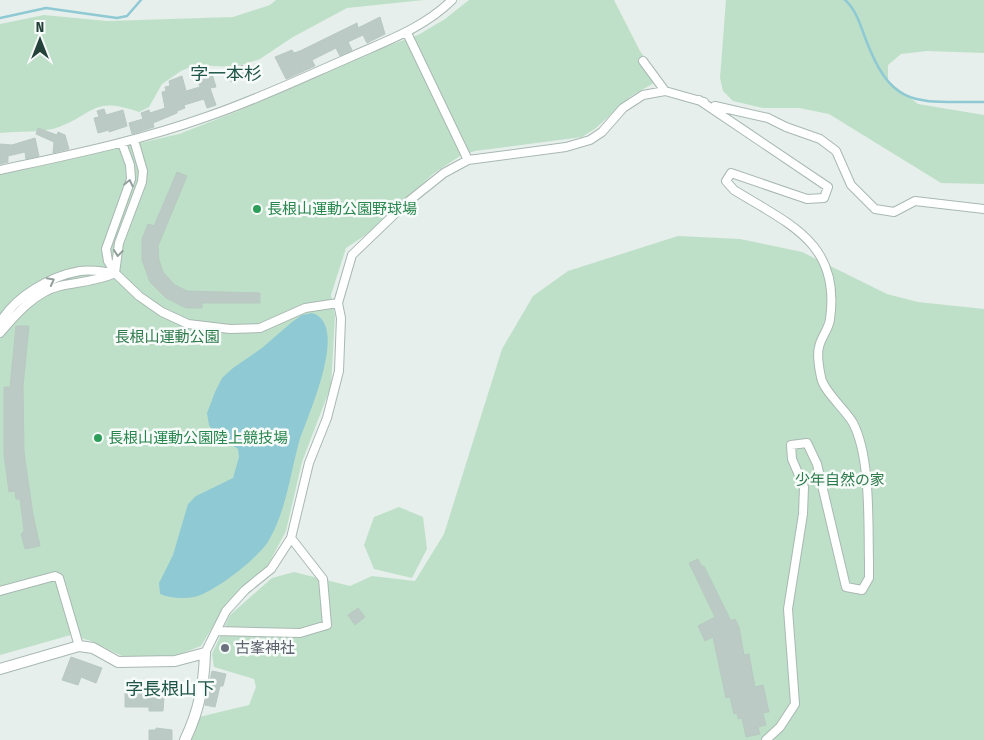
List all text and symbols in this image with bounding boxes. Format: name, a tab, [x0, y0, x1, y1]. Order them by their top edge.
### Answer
north arrow	[15, 15, 65, 65]
text: N	[36, 19, 44, 36]
district label: 字一本杉	[190, 63, 262, 85]
one-way arrow	[123, 178, 134, 187]
place label: 長根山運動公園野球場	[267, 200, 417, 218]
marker: 長根山運動公園野球場	[251, 203, 263, 215]
one-way arrow	[113, 249, 124, 257]
one-way arrow	[45, 277, 54, 287]
park label: 長根山運動公園	[114, 328, 220, 346]
place label: 長根山運動公園陸上競技場	[108, 429, 288, 447]
marker: 長根山運動公園陸上競技場	[92, 432, 104, 444]
park label: 少年自然の家	[795, 471, 885, 489]
place label: 古峯神社	[235, 639, 295, 657]
marker: 古峯神社	[219, 642, 231, 654]
district label: 字長根山下	[125, 678, 215, 700]

